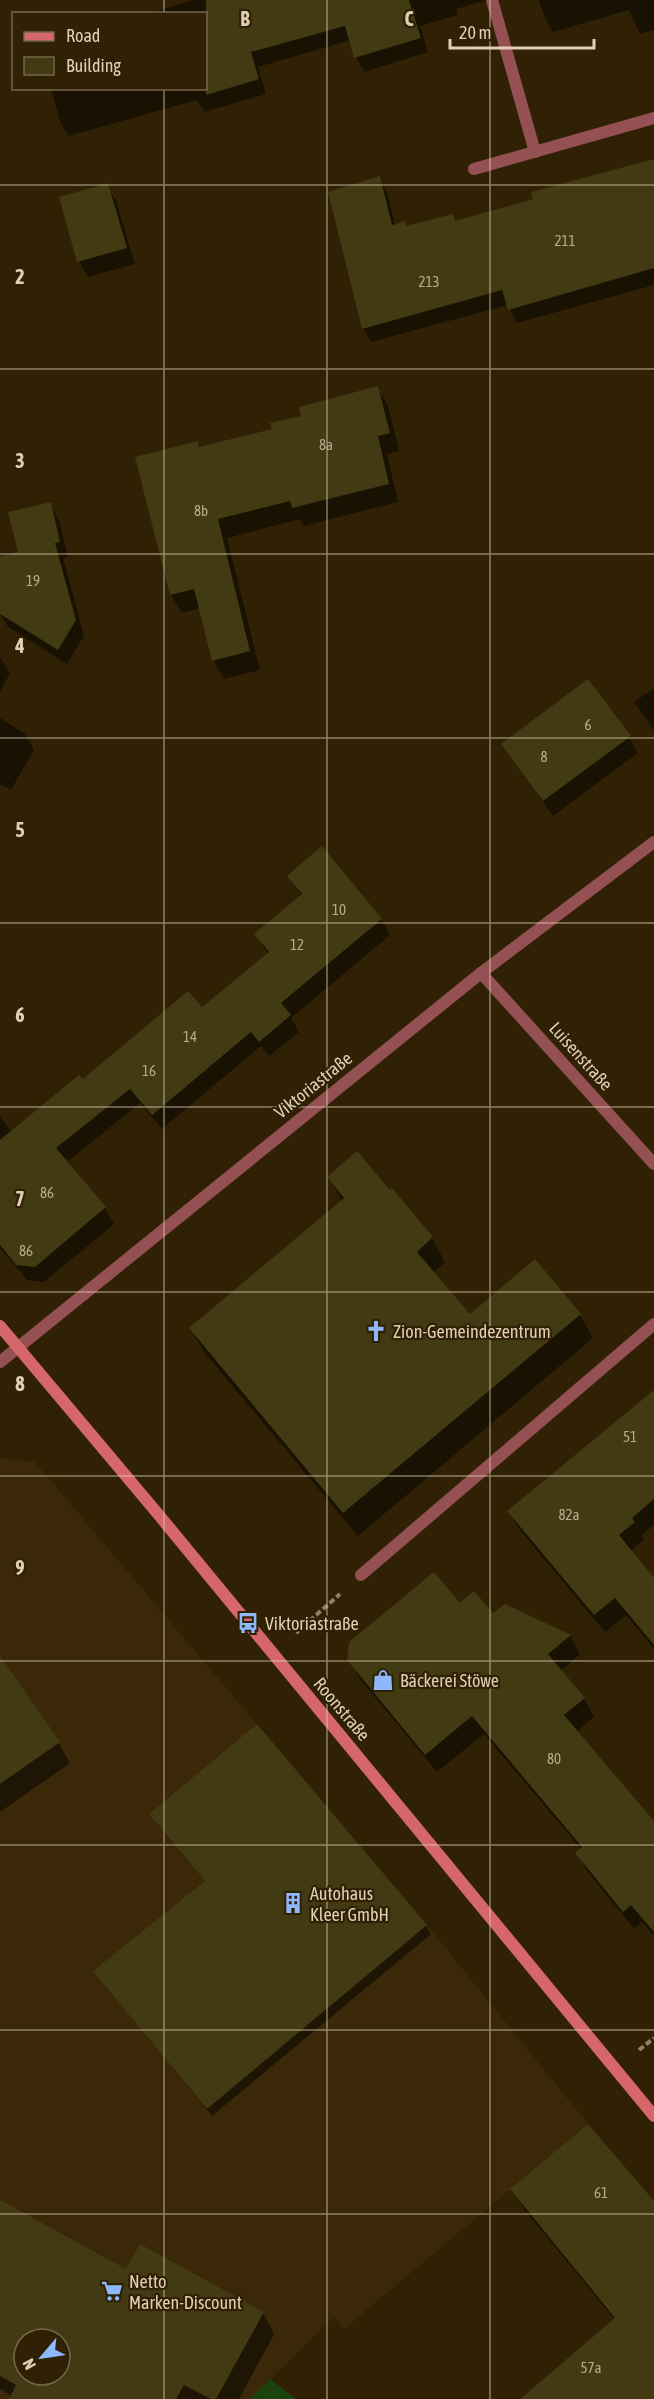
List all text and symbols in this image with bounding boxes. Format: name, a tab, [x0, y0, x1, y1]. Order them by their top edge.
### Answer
text: B	[240, 7, 250, 30]
text: C	[405, 7, 414, 30]
legend	[12, 12, 207, 90]
scale bar	[450, 12, 594, 50]
text: 20 m	[459, 22, 491, 43]
text: Road	[66, 25, 100, 46]
text: Building	[66, 55, 121, 76]
house number: 211	[554, 232, 576, 249]
text: 2	[15, 265, 25, 288]
house number: 213	[418, 273, 440, 290]
house number: 8a	[319, 436, 333, 453]
text: 3	[15, 449, 25, 472]
house number: 8b	[194, 502, 208, 519]
house number: 19	[26, 572, 40, 589]
text: 4	[14, 634, 25, 657]
house number: 6	[584, 716, 592, 733]
house number: 8	[540, 748, 548, 765]
text: 5	[15, 818, 25, 841]
house number: 10	[332, 901, 346, 918]
house number: 12	[290, 936, 304, 953]
text: 6	[15, 1003, 25, 1026]
street label: Luisenstraße	[545, 1018, 617, 1094]
house number: 14	[183, 1028, 197, 1045]
street label: Viktoriastraße	[270, 1047, 356, 1123]
house number: 16	[142, 1062, 156, 1079]
house number: 86	[40, 1184, 54, 1201]
text: 7	[15, 1187, 25, 1210]
house number: 86	[19, 1242, 33, 1259]
church icon: Zion-Gemeindezentrum	[364, 1319, 388, 1343]
place label: Zion-Gemeindezentrum	[393, 1321, 551, 1342]
text: 8	[15, 1372, 25, 1395]
house number: 51	[623, 1428, 637, 1445]
house number: 82a	[558, 1506, 580, 1523]
text: 9	[15, 1556, 25, 1579]
bus stop icon: Viktoriastraße	[236, 1611, 260, 1635]
place label: Viktoriastraße	[265, 1613, 359, 1634]
shop icon: Bäckerei Stöwe	[371, 1668, 395, 1692]
place label: Bäckerei Stöwe	[400, 1670, 499, 1691]
street label: Roonstraße	[309, 1673, 375, 1745]
house number: 80	[547, 1750, 561, 1767]
place label: Autohaus Kleer GmbH	[310, 1883, 389, 1925]
building icon: Autohaus Kleer GmbH	[281, 1891, 305, 1915]
house number: 61	[594, 2184, 608, 2201]
place label: Netto Marken-Discount	[129, 2271, 242, 2313]
supermarket icon: Netto Marken-Discount	[100, 2279, 124, 2303]
north arrow	[12, 2327, 72, 2387]
text: N	[19, 2356, 39, 2373]
house number: 57a	[580, 2359, 602, 2376]

